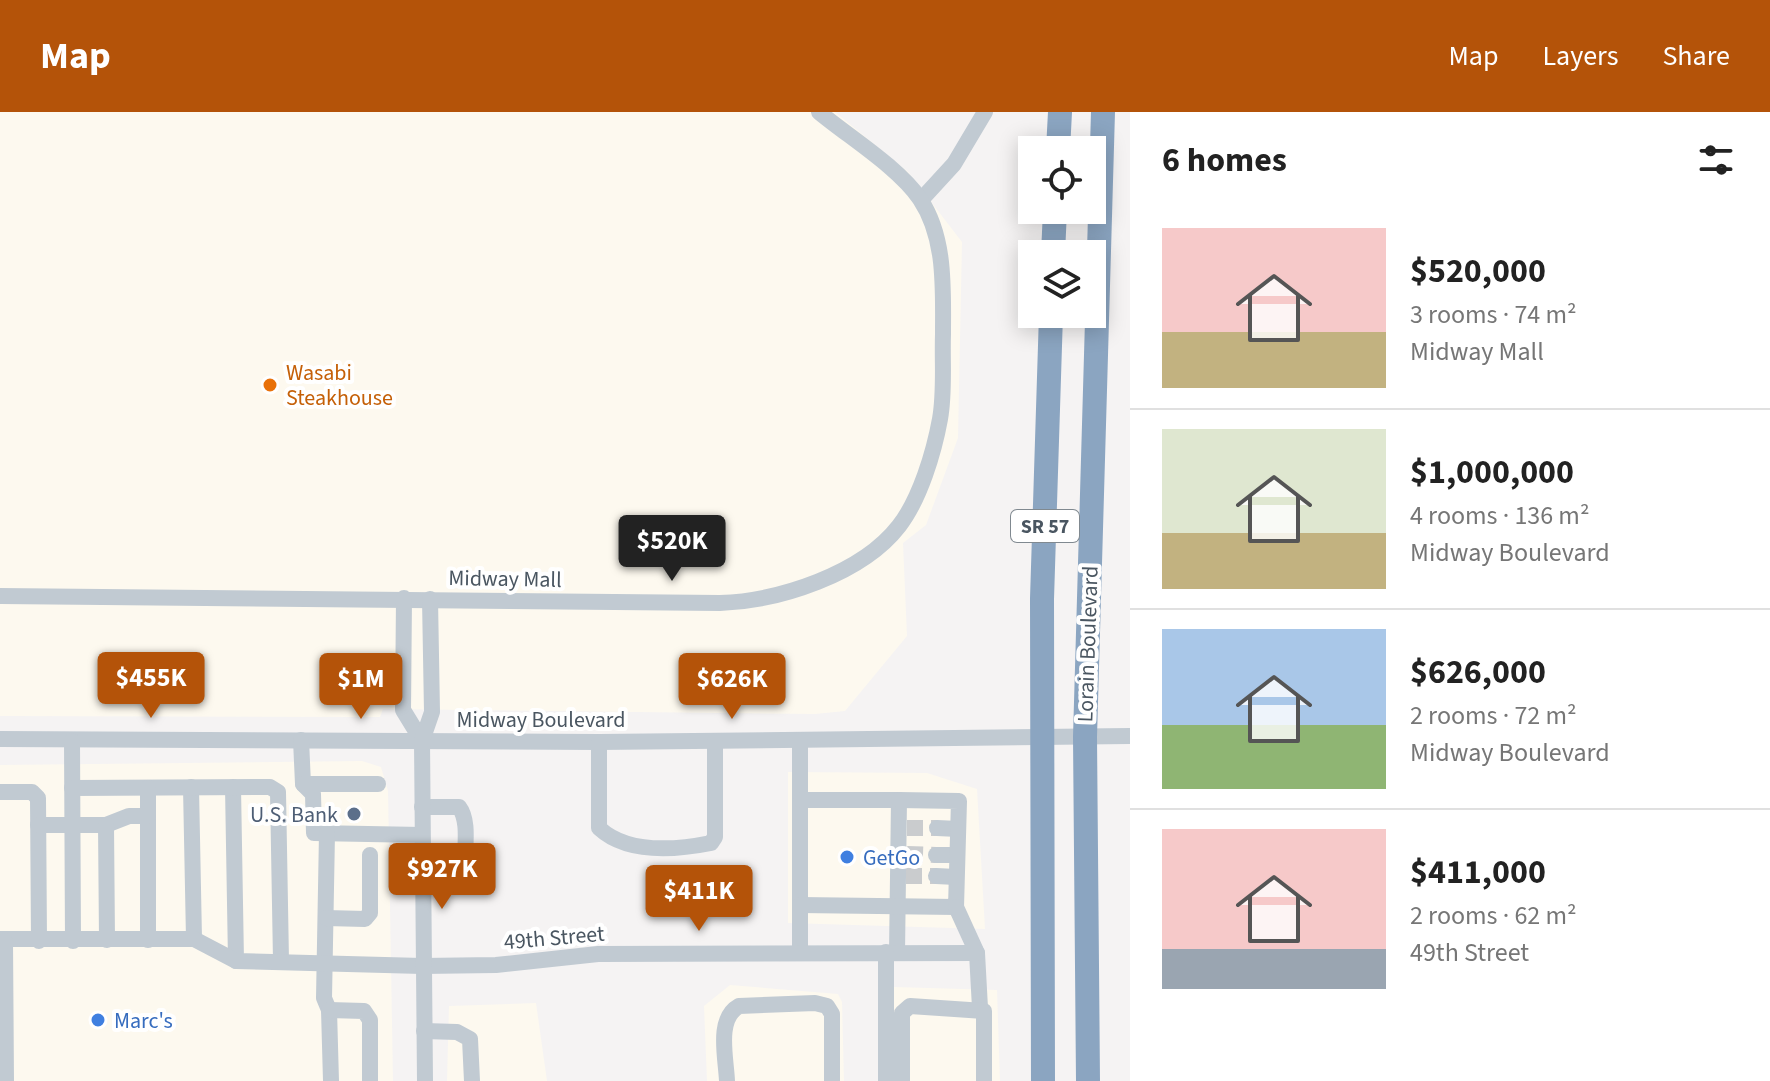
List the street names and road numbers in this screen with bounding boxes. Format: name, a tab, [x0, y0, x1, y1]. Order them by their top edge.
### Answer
road number: SR 57	[1011, 510, 1079, 542]
street label: Midway Mall	[448, 562, 562, 596]
street label: Lorain Boulevard	[1069, 565, 1107, 723]
street label: Midway Boulevard	[457, 704, 626, 736]
street label: 49th Street	[502, 918, 606, 958]

